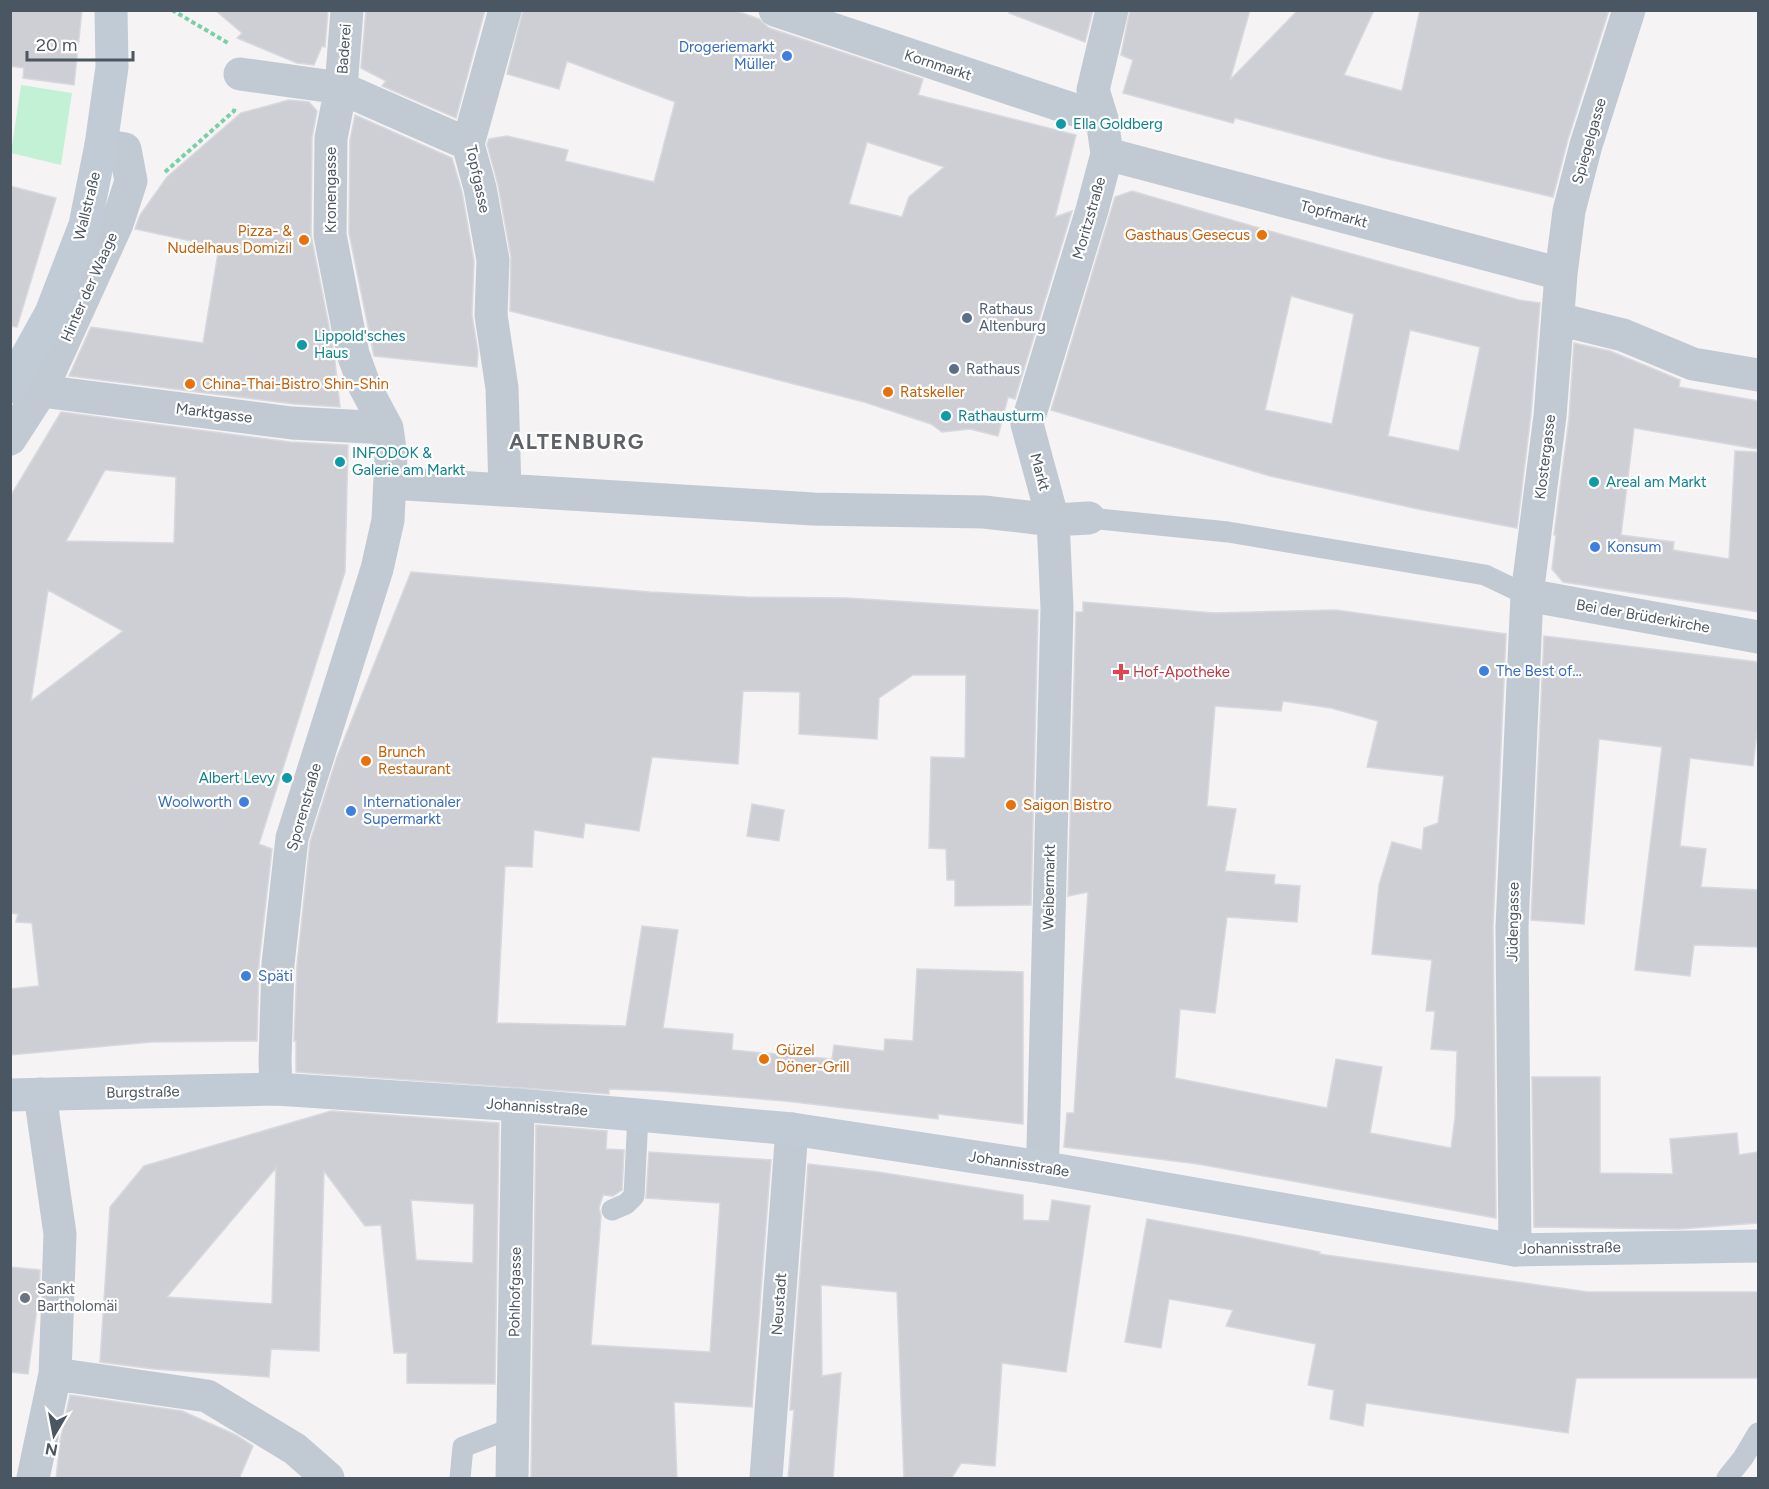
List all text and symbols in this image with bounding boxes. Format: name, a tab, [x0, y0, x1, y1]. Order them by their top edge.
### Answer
street label: Baderei	[333, 23, 355, 75]
scale bar	[27, 24, 134, 62]
text: 20 m	[36, 34, 77, 56]
place label: Drogeriemarkt Müller	[679, 38, 775, 73]
street label: Kornmarkt	[902, 46, 974, 84]
marker: Drogeriemarkt Müller	[780, 49, 794, 63]
street label: Spiegelgasse	[1568, 96, 1610, 186]
place label: Ella Goldberg	[1073, 115, 1163, 133]
marker: Ella Goldberg	[1054, 117, 1068, 131]
street label: Topfgasse	[462, 143, 494, 215]
street label: Kronengasse	[322, 147, 340, 233]
street label: Wallstraße	[70, 170, 104, 242]
street label: Moritzstraße	[1069, 175, 1109, 261]
street label: Topfmarkt	[1298, 196, 1370, 232]
place label: Pizza- & Nudelhaus Domizil	[167, 222, 292, 257]
place label: Gasthaus Gesecus	[1125, 226, 1250, 244]
marker: Gasthaus Gesecus	[1255, 228, 1269, 242]
street label: Hinter der Waage	[57, 230, 121, 344]
marker: Pizza- & Nudelhaus Domizil	[297, 233, 311, 247]
place label: Rathaus Altenburg	[979, 300, 1046, 335]
marker: Rathaus Altenburg	[960, 311, 974, 325]
place label: Lippold'sches Haus	[314, 327, 405, 362]
marker: Lippold'sches Haus	[295, 338, 309, 352]
place label: Rathaus	[966, 360, 1020, 378]
marker: Rathaus	[947, 362, 961, 376]
place label: China-Thai-Bistro Shin-Shin	[202, 375, 389, 393]
marker: China-Thai-Bistro Shin-Shin	[183, 377, 197, 391]
place label: Ratskeller	[900, 383, 965, 401]
marker: Ratskeller	[881, 385, 895, 399]
street label: Marktgasse	[175, 399, 253, 427]
place label: Rathausturm	[958, 407, 1044, 425]
marker: Rathausturm	[939, 409, 953, 423]
street label: Klostergasse	[1531, 413, 1559, 501]
district label: ALTENBURG	[509, 429, 645, 454]
place label: INFODOK & Galerie am Markt	[352, 444, 466, 479]
street label: Markt	[1026, 451, 1054, 493]
marker: INFODOK & Galerie am Markt	[333, 455, 347, 469]
place label: Areal am Markt	[1606, 473, 1707, 491]
marker: Areal am Markt	[1587, 475, 1601, 489]
place label: Konsum	[1607, 538, 1661, 556]
marker: Konsum	[1588, 540, 1602, 554]
street label: Bei der Brüderkirche	[1575, 595, 1711, 637]
place label: The Best of…	[1496, 662, 1582, 680]
place label: Hof-Apotheke	[1133, 663, 1230, 681]
marker: The Best of…	[1477, 664, 1491, 678]
marker: Hof-Apotheke	[1114, 665, 1128, 679]
place label: Brunch Restaurant	[378, 743, 451, 778]
marker: Brunch Restaurant	[359, 754, 373, 768]
street label: Sporenstraße	[283, 761, 325, 853]
place label: Albert Levy	[199, 769, 275, 787]
marker: Albert Levy	[280, 771, 294, 785]
place label: Woolworth	[158, 793, 232, 811]
place label: Internationaler Supermarkt	[363, 793, 461, 828]
marker: Woolworth	[237, 795, 251, 809]
place label: Saigon Bistro	[1023, 796, 1112, 814]
marker: Saigon Bistro	[1004, 798, 1018, 812]
marker: Internationaler Supermarkt	[344, 804, 358, 818]
street label: Weibermarkt	[1039, 844, 1059, 930]
street label: Jüdengasse	[1503, 882, 1523, 962]
place label: Späti	[258, 967, 293, 985]
marker: Späti	[239, 969, 253, 983]
place label: Güzel Döner-Grill	[776, 1041, 849, 1076]
marker: Güzel Döner-Grill	[757, 1052, 771, 1066]
street label: Burgstraße	[106, 1082, 180, 1102]
street label: Johannisstraße	[486, 1094, 588, 1120]
street label: Johannisstraße	[967, 1147, 1071, 1181]
street label: Johannisstraße	[1519, 1238, 1621, 1258]
street label: Pohlhofgasse	[505, 1247, 525, 1337]
street label: Neustadt	[768, 1272, 790, 1336]
place label: Sankt Bartholomäi	[37, 1280, 118, 1315]
marker: Sankt Bartholomäi	[18, 1291, 32, 1305]
north arrow	[24, 1405, 84, 1465]
text: N	[44, 1439, 59, 1460]

